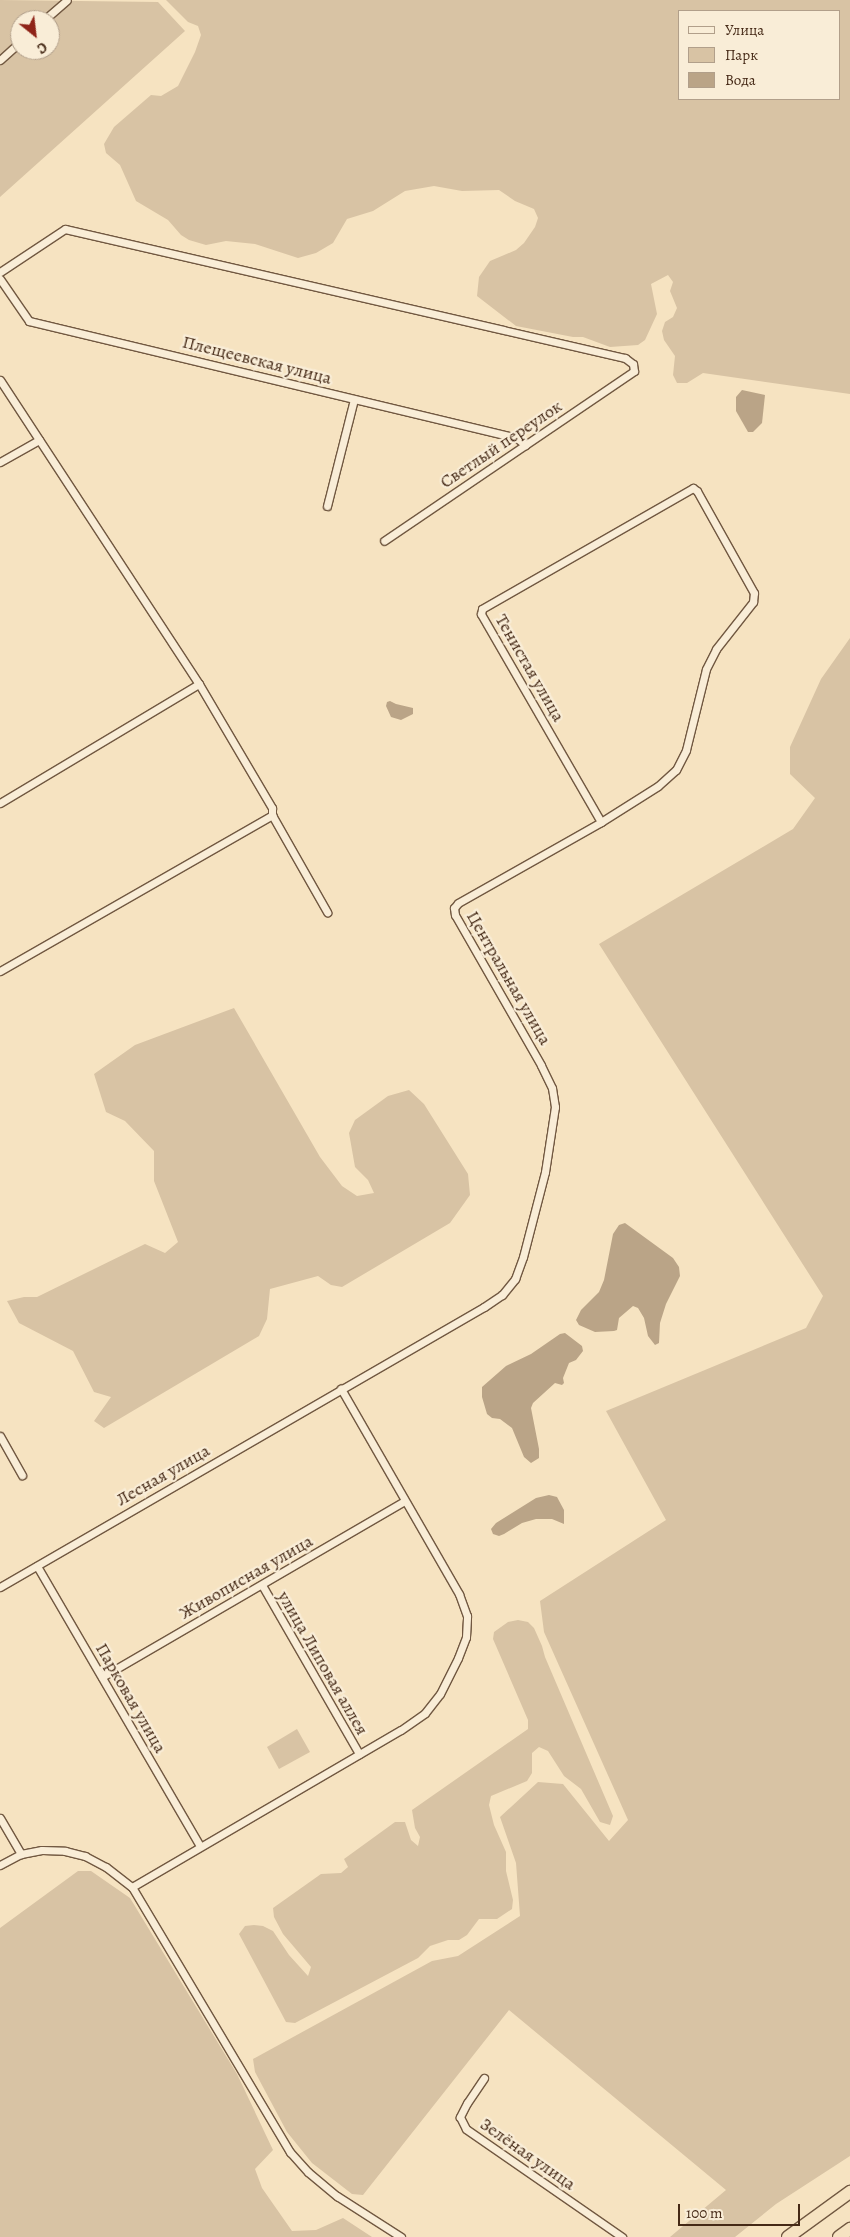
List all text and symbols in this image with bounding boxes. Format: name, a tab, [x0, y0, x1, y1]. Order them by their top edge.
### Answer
north arrow	[10, 10, 60, 60]
legend	[678, 10, 840, 100]
text: Улица	[725, 20, 764, 40]
text: С	[34, 37, 50, 58]
text: Парк	[725, 45, 758, 65]
text: Вода	[725, 70, 756, 90]
street label: Плещеевская улица	[180, 331, 334, 389]
street label: Светлый переулок	[436, 395, 566, 493]
street label: Тенистая улица	[491, 611, 569, 725]
street label: Центральная улица	[462, 907, 556, 1049]
street label: Лесная улица	[112, 1440, 214, 1510]
street label: Живописная улица	[176, 1530, 316, 1624]
street label: улица Липовая аллея	[273, 1587, 373, 1739]
street label: Парковая улица	[91, 1639, 171, 1757]
street label: Зелёная улица	[476, 2113, 580, 2195]
scale bar	[680, 2194, 802, 2226]
text: 100 m	[686, 2203, 723, 2223]

